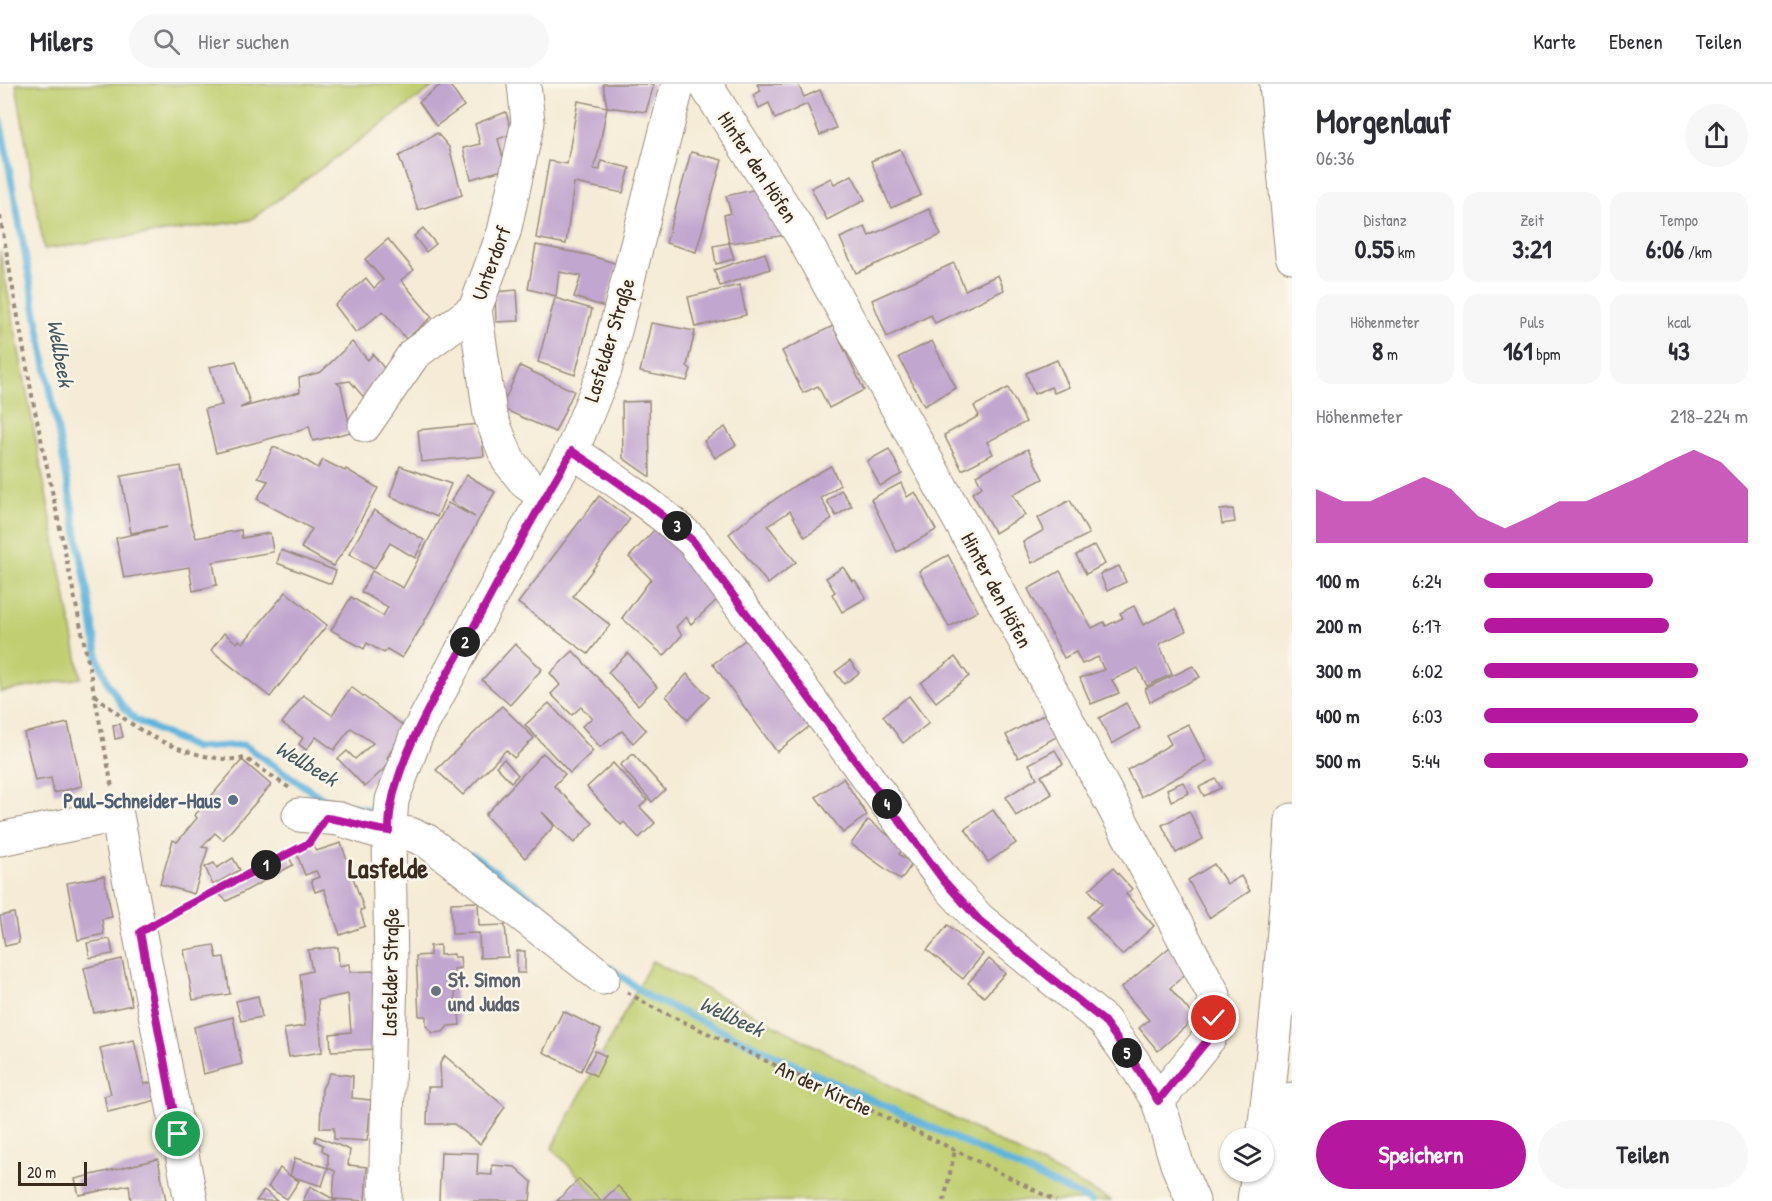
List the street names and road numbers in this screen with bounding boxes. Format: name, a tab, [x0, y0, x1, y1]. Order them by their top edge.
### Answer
street label: Hinter den Höfen	[711, 106, 805, 228]
street label: Unterdorf	[464, 221, 518, 304]
street label: Lasfelder Straße	[576, 275, 642, 405]
street label: Hinter den Höfen	[954, 527, 1040, 653]
street label: Lasfelder Straße	[374, 908, 406, 1036]
street label: An der Kirche	[771, 1053, 877, 1123]

